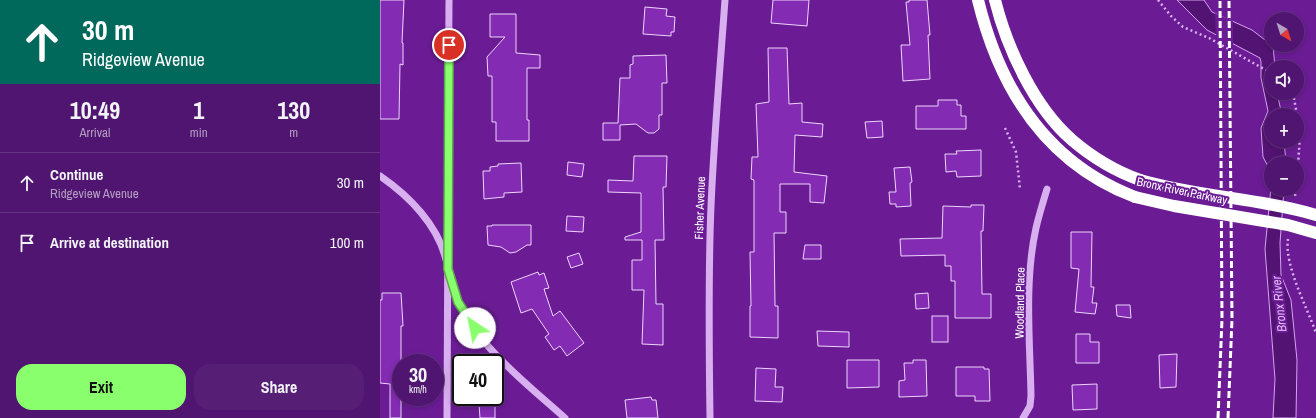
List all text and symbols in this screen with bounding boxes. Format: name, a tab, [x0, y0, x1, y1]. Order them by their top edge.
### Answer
text: 30 m	[82, 11, 134, 49]
north arrow	[1264, 12, 1304, 52]
map controls	[1264, 12, 1304, 196]
icon: ahead	[16, 16, 68, 68]
pin	[432, 28, 466, 62]
icon: arrive	[438, 34, 460, 56]
text: Ridgeview Avenue	[82, 47, 205, 72]
button: sound	[1264, 60, 1304, 100]
text: 10:49	[70, 94, 120, 126]
text: 1	[193, 94, 204, 126]
text: 130	[277, 94, 310, 126]
button: +	[1264, 108, 1304, 148]
text: Arrival	[80, 124, 110, 141]
text: min	[190, 124, 208, 141]
text: m	[289, 124, 298, 141]
button: −	[1264, 156, 1304, 196]
text: Continue	[50, 164, 103, 185]
icon: ahead	[16, 172, 38, 194]
text: 30 m	[337, 172, 364, 193]
street label: Bronx River Parkway	[1135, 174, 1229, 208]
street label: Fisher Avenue	[691, 176, 709, 240]
text: Ridgeview Avenue	[50, 185, 139, 202]
icon: arrive	[16, 232, 38, 254]
text: Arrive at destination	[50, 232, 169, 253]
text: 100 m	[330, 232, 364, 253]
street label: Woodland Place	[1011, 267, 1029, 339]
water label: Bronx River	[1268, 275, 1290, 333]
position arrow	[454, 307, 496, 349]
speed limit sign: 40	[452, 354, 504, 406]
text: 30	[409, 361, 427, 388]
button: Exit	[16, 364, 186, 410]
button: Share	[194, 364, 364, 410]
text: km/h	[409, 383, 427, 396]

